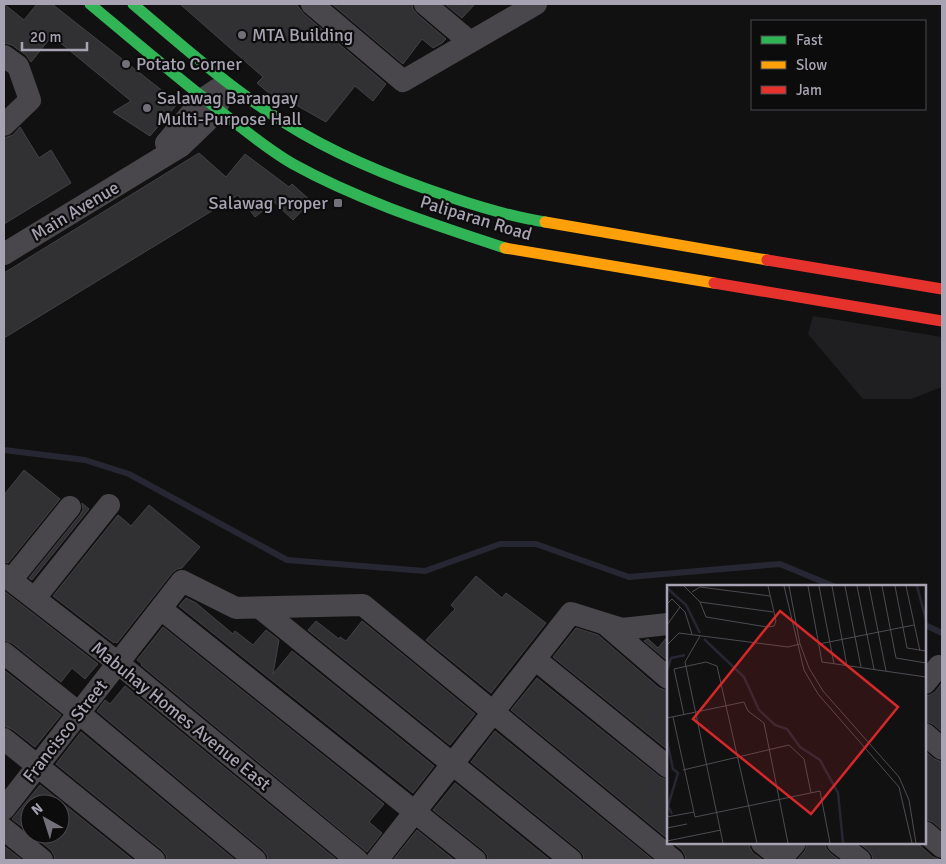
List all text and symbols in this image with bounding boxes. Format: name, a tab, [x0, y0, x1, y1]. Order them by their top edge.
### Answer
scale bar	[22, 20, 88, 52]
legend	[751, 20, 926, 110]
place label: MTA Building	[252, 24, 353, 46]
text: 20 m	[30, 28, 61, 46]
marker: MTA Building	[236, 29, 248, 41]
text: Fast	[796, 31, 823, 49]
place label: Potato Corner	[136, 53, 242, 75]
text: Slow	[796, 56, 827, 74]
marker: Potato Corner	[120, 58, 132, 70]
text: Jam	[796, 81, 822, 99]
place label: Salawag Barangay Multi-Purpose Hall	[157, 87, 302, 130]
marker: Salawag Barangay Multi-Purpose Hall	[141, 102, 153, 114]
street label: Main Avenue	[27, 176, 123, 246]
street label: Paliparan Road	[418, 191, 534, 245]
place label: Salawag Proper	[209, 192, 328, 214]
marker: Salawag Proper	[332, 197, 344, 209]
inset map	[667, 585, 926, 844]
street label: Mabuhay Homes Avenue East	[87, 637, 275, 795]
street label: Francisco Street	[18, 675, 112, 787]
north arrow	[20, 794, 70, 844]
text: N	[28, 800, 46, 819]

